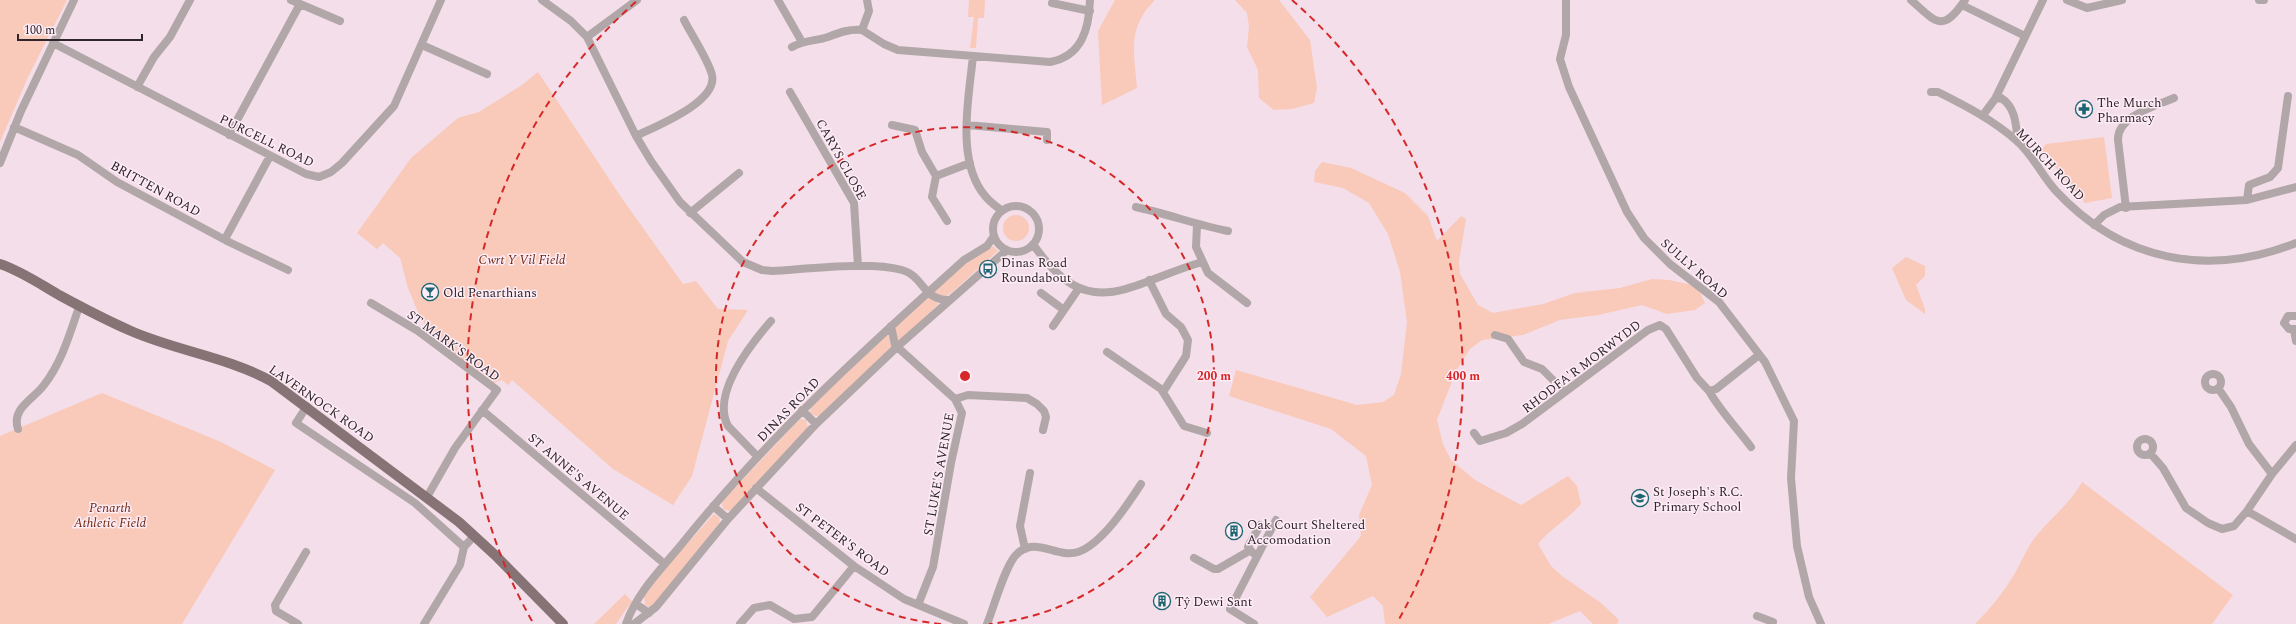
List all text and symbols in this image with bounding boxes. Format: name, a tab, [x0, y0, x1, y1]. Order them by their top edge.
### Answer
scale bar	[18, 16, 142, 42]
text: 100 m	[24, 21, 55, 40]
place label: The Murch Pharmacy	[2097, 93, 2162, 128]
pharmacy icon: The Murch Pharmacy	[2074, 99, 2094, 119]
street label: PURCELL ROAD	[216, 109, 317, 173]
street label: CARYS CLOSE	[811, 115, 872, 204]
street label: MURCH ROAD	[2011, 124, 2089, 206]
street label: BRITTEN ROAD	[107, 156, 204, 222]
street label: SULLY ROAD	[1656, 234, 1733, 304]
park label: Cwrt Y Vil Field	[478, 250, 566, 270]
place label: Dinas Road Roundabout	[1001, 253, 1072, 288]
bus stop icon: Dinas Road Roundabout	[978, 259, 998, 279]
bar icon: Old Penarthians	[420, 282, 440, 302]
place label: Old Penarthians	[443, 283, 537, 303]
street label: ST MARK'S ROAD	[403, 305, 504, 387]
street label: RHODFA'R MORWYDD	[1518, 315, 1645, 418]
street label: LAVERNOCK ROAD	[265, 360, 378, 448]
text: 200 m	[1197, 367, 1231, 386]
text: 400 m	[1446, 367, 1480, 386]
centre of rings	[958, 369, 972, 383]
street label: DINAS ROAD	[752, 373, 825, 447]
street label: ST LUKE'S AVENUE	[918, 411, 960, 537]
street label: ST ANNE'S AVENUE	[523, 428, 633, 525]
place label: St Joseph's R.C. Primary School	[1653, 482, 1743, 517]
school or university icon: St Joseph's R.C. Primary School	[1630, 488, 1650, 508]
park label: Penarth Athletic Field	[73, 498, 147, 533]
street label: ST PETER'S ROAD	[791, 498, 894, 582]
place label: Oak Court Sheltered Accomodation	[1247, 515, 1365, 550]
building icon: Oak Court Sheltered Accomodation	[1224, 521, 1244, 541]
building icon: Tŷ Dewi Sant	[1152, 591, 1172, 611]
place label: Tŷ Dewi Sant	[1175, 592, 1253, 612]

